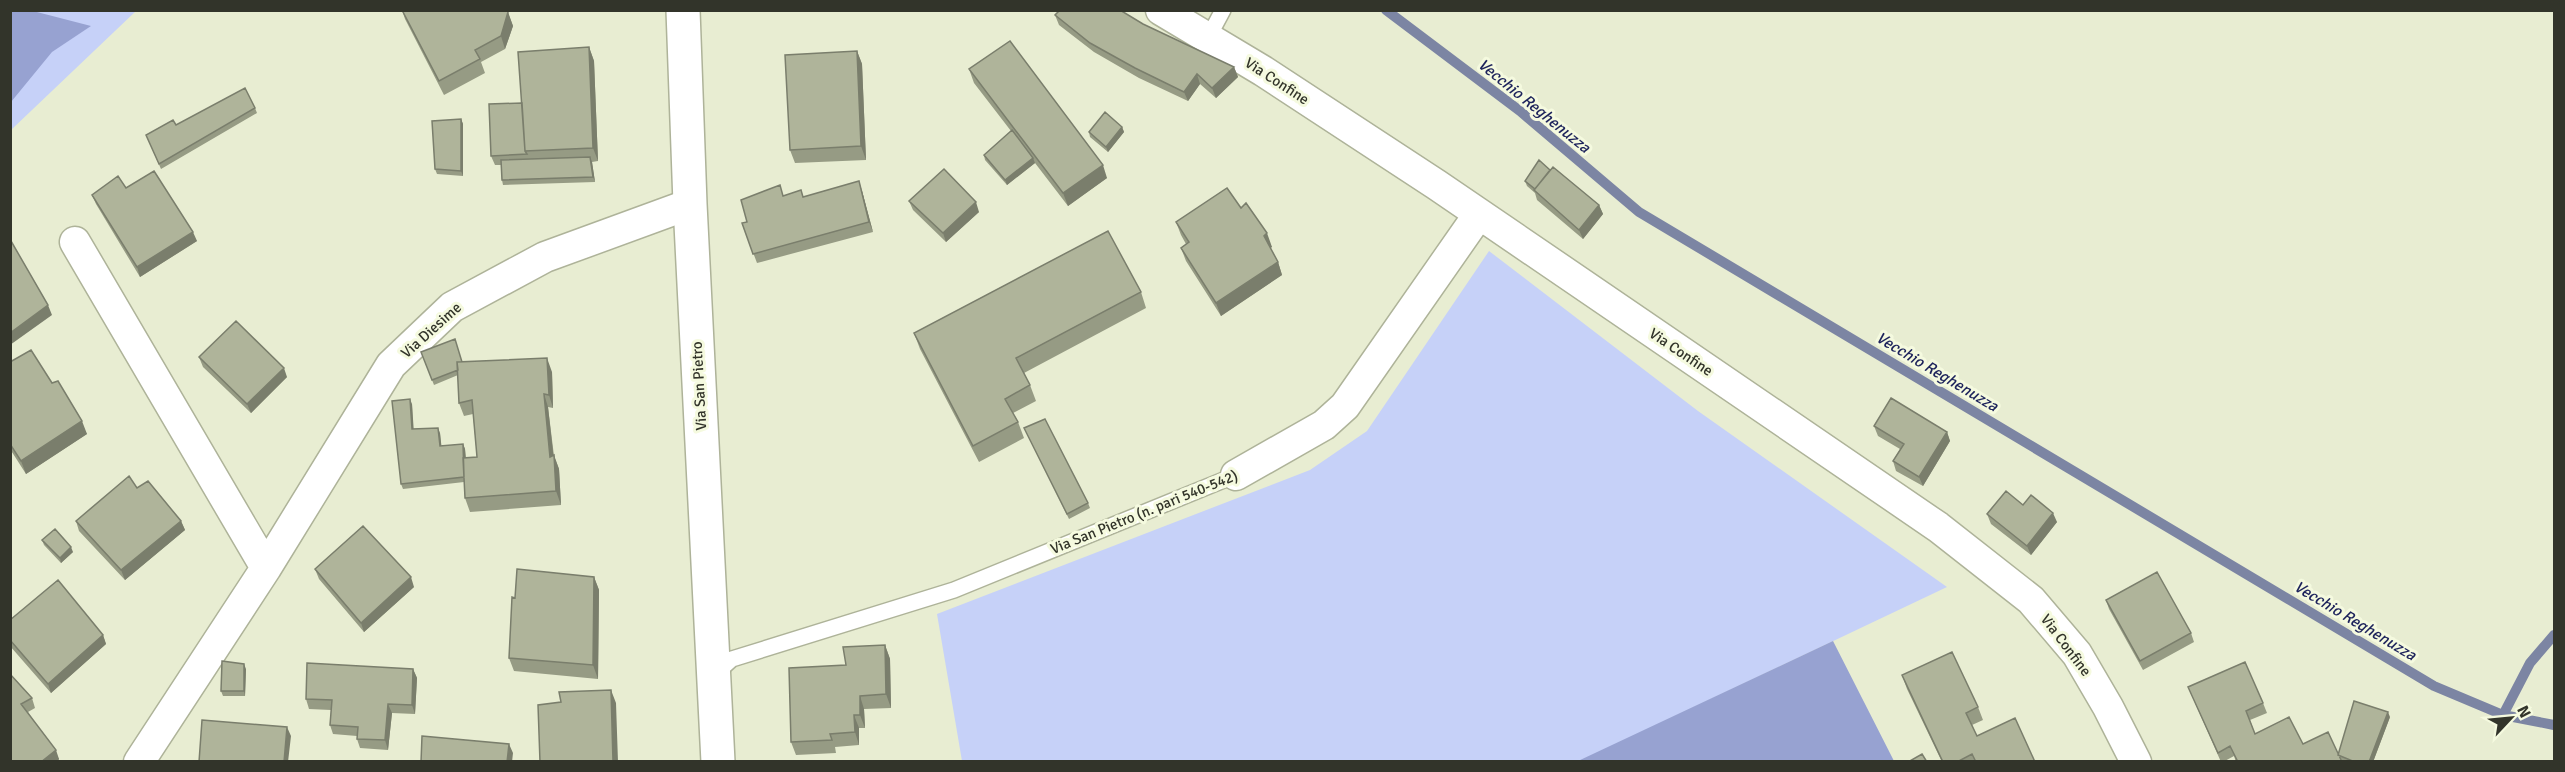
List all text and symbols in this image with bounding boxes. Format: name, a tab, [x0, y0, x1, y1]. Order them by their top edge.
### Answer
street label: Via Confine	[1242, 54, 1312, 108]
water label: Vecchio Reghenuzza	[1474, 55, 1595, 158]
street label: Via Diesime	[397, 298, 465, 362]
street label: Via Confine	[1646, 324, 1716, 380]
water label: Vecchio Reghenuzza	[1872, 328, 2002, 417]
street label: Via San Pietro	[688, 341, 710, 431]
street label: Via San Pietro (n. pari 540-542)	[1048, 466, 1240, 558]
water label: Vecchio Reghenuzza	[2290, 577, 2420, 666]
street label: Via Confine	[2037, 610, 2095, 680]
north arrow	[2481, 688, 2541, 748]
text: N	[2512, 702, 2535, 721]

